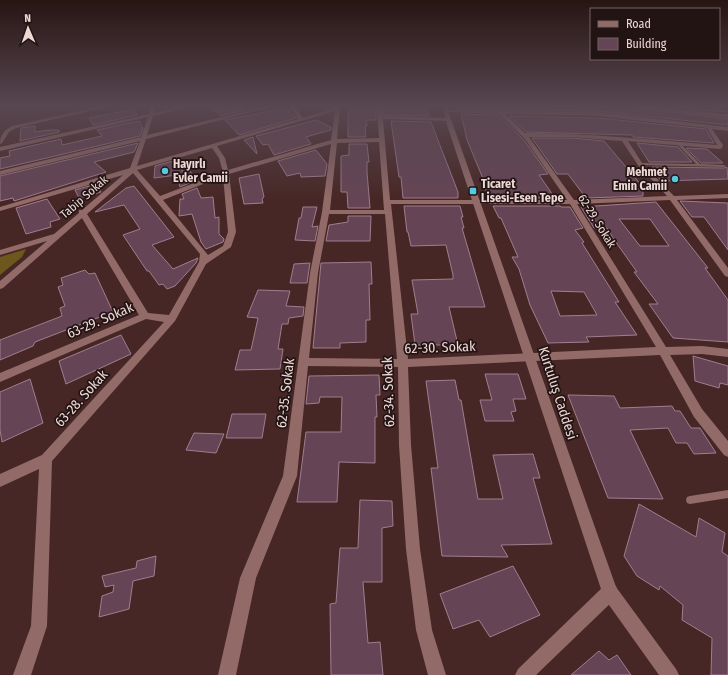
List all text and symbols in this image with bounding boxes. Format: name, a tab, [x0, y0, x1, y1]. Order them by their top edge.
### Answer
north arrow	[8, 8, 48, 48]
legend	[590, 8, 720, 60]
text: N	[24, 12, 31, 25]
text: Road	[626, 17, 651, 31]
text: Building	[626, 37, 667, 51]
place label: Hayırlı Evler Camii	[173, 157, 228, 185]
place label: Mehmet Emin Camii	[613, 165, 668, 193]
marker: Hayırlı Evler Camii	[160, 166, 170, 176]
street label: Tabip Sokak	[57, 172, 111, 222]
marker: Mehmet Emin Camii	[670, 174, 680, 184]
place label: Ticaret Lisesi-Esen Tepe	[481, 177, 564, 205]
marker: Ticaret Lisesi-Esen Tepe	[468, 186, 478, 196]
street label: 62-29. Sokak	[575, 192, 619, 251]
street label: 63-29. Sokak	[64, 299, 136, 342]
street label: 62-30. Sokak	[404, 338, 476, 357]
street label: Kurtuluş Caddesi	[534, 344, 581, 442]
street label: 62-34. Sokak	[379, 356, 398, 428]
street label: 62-35. Sokak	[273, 357, 298, 429]
street label: 63-28. Sokak	[51, 366, 112, 430]

